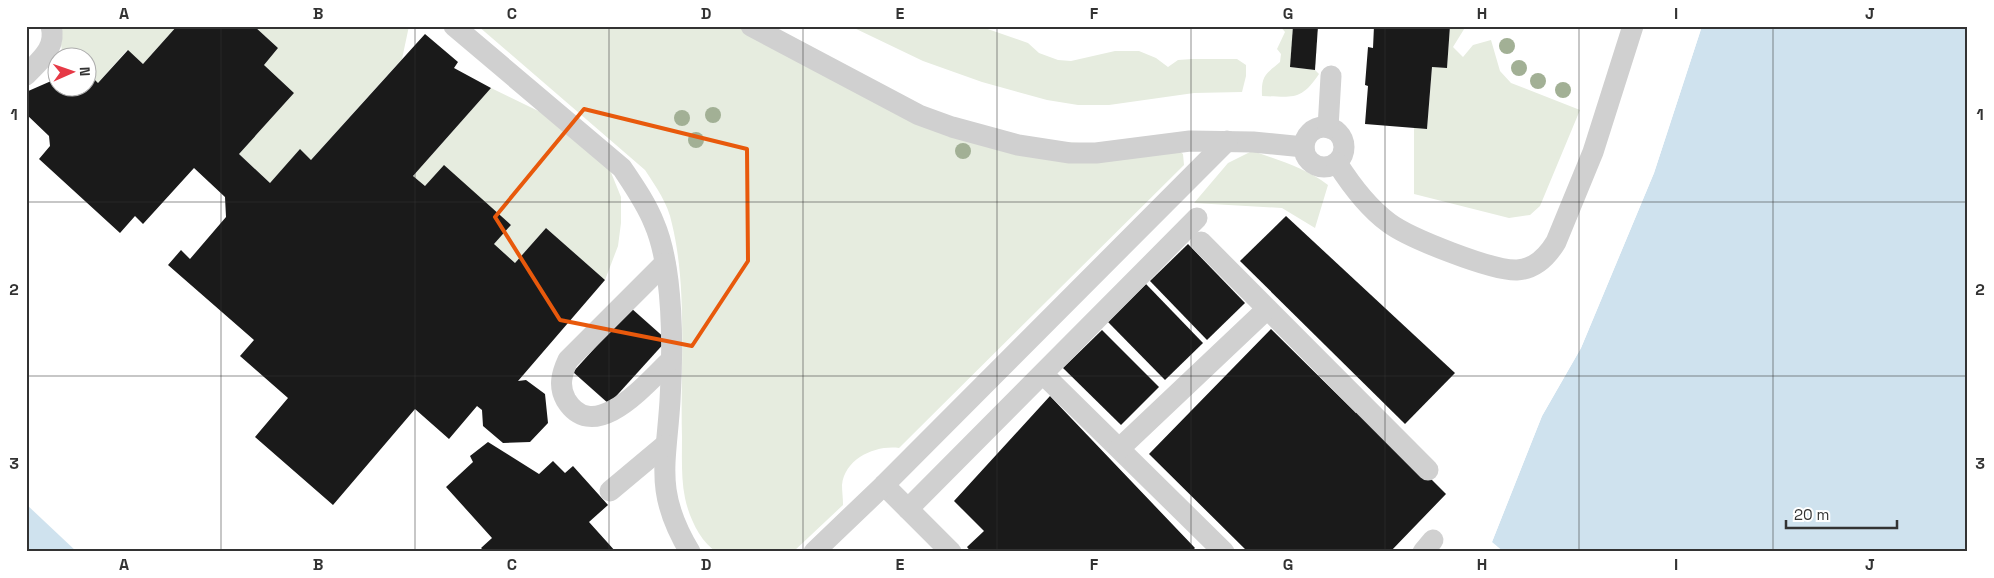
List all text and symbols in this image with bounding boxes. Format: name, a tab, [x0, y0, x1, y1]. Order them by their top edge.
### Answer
text: A	[119, 3, 129, 24]
text: B	[313, 3, 323, 24]
text: C	[507, 3, 517, 24]
text: D	[701, 3, 711, 24]
text: E	[896, 3, 905, 24]
text: F	[1090, 3, 1099, 24]
text: G	[1283, 3, 1293, 24]
text: H	[1477, 3, 1487, 24]
text: I	[1674, 3, 1678, 24]
text: J	[1865, 3, 1875, 24]
north arrow	[48, 48, 98, 98]
text: N	[76, 67, 94, 77]
text: 1	[10, 104, 18, 125]
text: 1	[1976, 104, 1984, 125]
text: 2	[9, 279, 19, 300]
text: 2	[1975, 279, 1985, 300]
text: 3	[9, 453, 19, 474]
text: 3	[1975, 453, 1985, 474]
scale bar	[1786, 498, 1898, 530]
text: 20 m	[1794, 505, 1829, 524]
text: A	[119, 554, 129, 575]
text: B	[313, 554, 323, 575]
text: C	[507, 554, 517, 575]
text: D	[701, 554, 711, 575]
text: E	[896, 554, 905, 575]
text: F	[1090, 554, 1099, 575]
text: G	[1283, 554, 1293, 575]
text: H	[1477, 554, 1487, 575]
text: I	[1674, 554, 1678, 575]
text: J	[1865, 554, 1875, 575]

